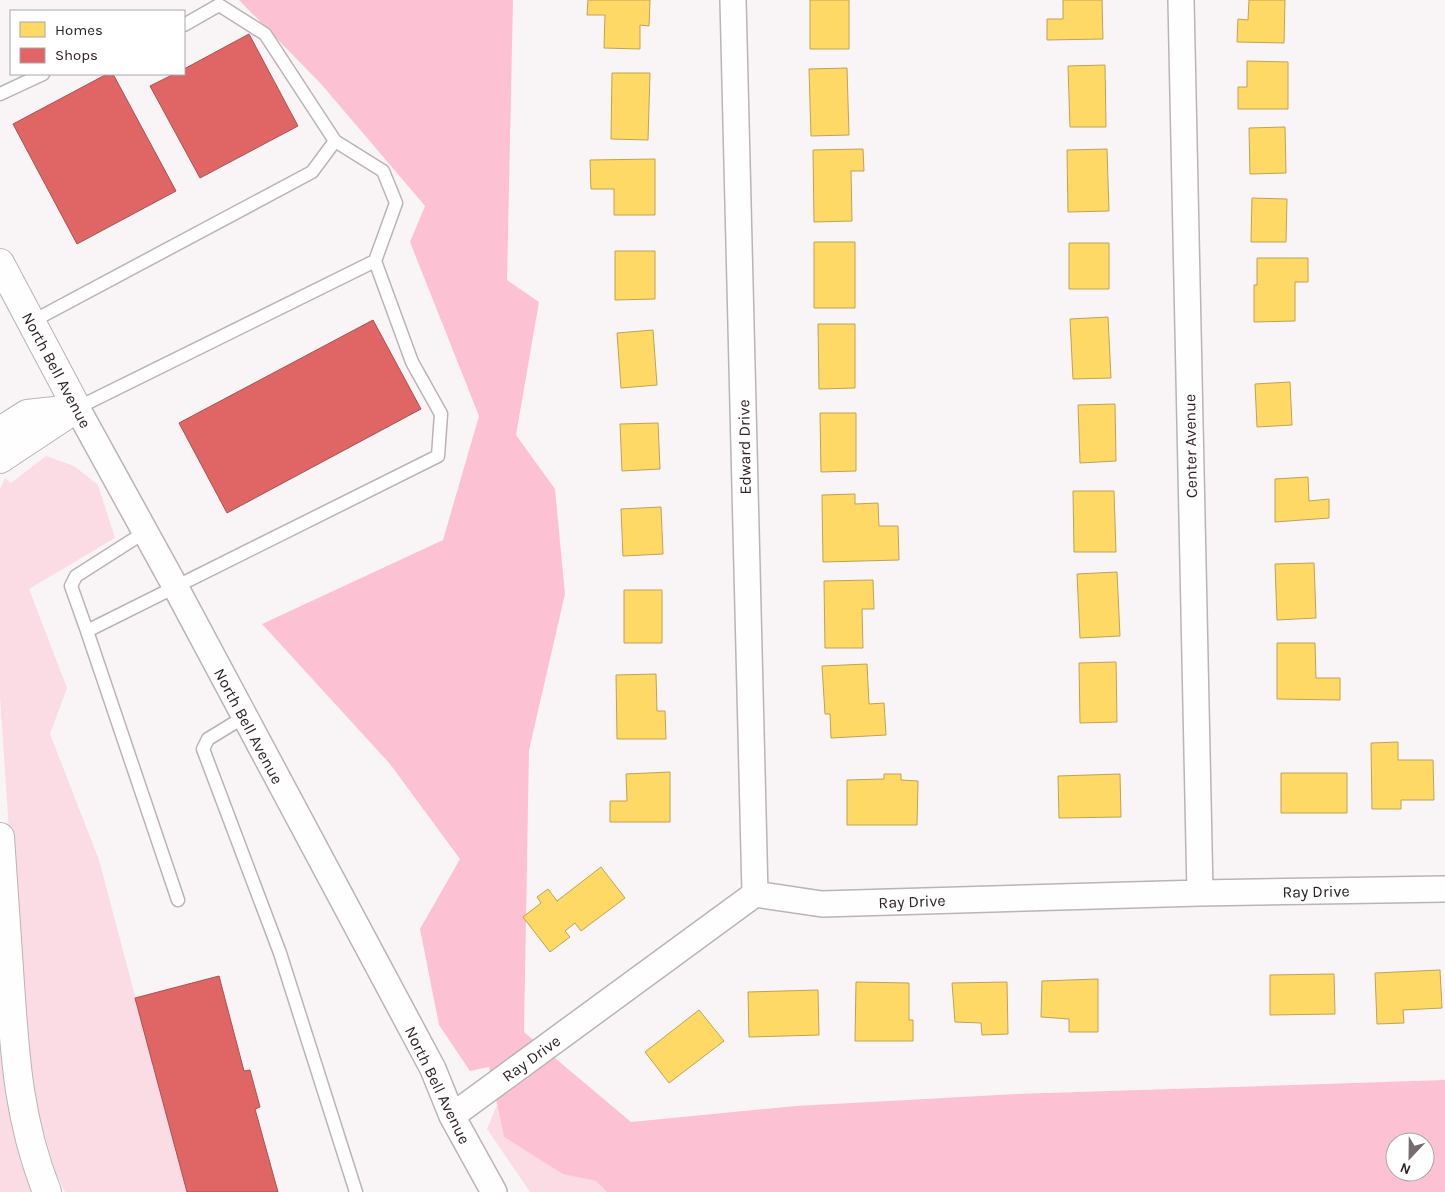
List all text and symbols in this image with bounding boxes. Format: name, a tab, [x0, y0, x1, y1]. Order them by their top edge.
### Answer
legend	[10, 10, 185, 75]
text: Homes	[55, 21, 103, 39]
text: Shops	[55, 46, 98, 64]
street label: North Bell Avenue	[18, 309, 95, 431]
street label: Center Avenue	[1180, 394, 1201, 498]
street label: Edward Drive	[734, 399, 755, 495]
street label: North Bell Avenue	[210, 665, 287, 787]
street label: Ray Drive	[1282, 881, 1350, 902]
street label: Ray Drive	[878, 891, 946, 912]
street label: North Bell Avenue	[401, 1023, 474, 1147]
street label: Ray Drive	[499, 1031, 564, 1086]
north arrow	[1385, 1132, 1435, 1182]
text: N	[1397, 1159, 1413, 1178]

